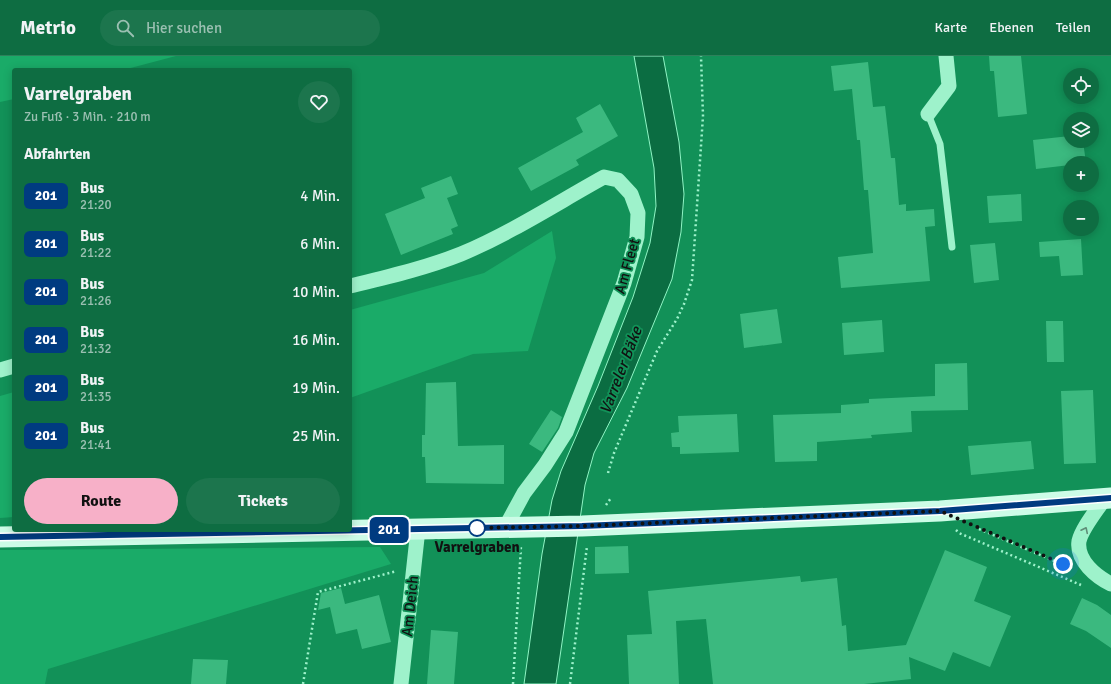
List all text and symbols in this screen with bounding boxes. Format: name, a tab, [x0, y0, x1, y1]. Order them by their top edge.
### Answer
search box	[100, 10, 380, 46]
text: Metrio	[20, 16, 76, 40]
icon: search	[114, 17, 136, 39]
text: Hier suchen	[146, 19, 222, 37]
text: Karte	[935, 19, 967, 36]
text: Ebenen	[989, 19, 1034, 36]
text: Teilen	[1056, 19, 1091, 36]
map controls	[1063, 68, 1099, 236]
button: locate	[1063, 68, 1099, 104]
button: heart	[298, 81, 340, 123]
text: Varrelgraben	[24, 82, 132, 106]
text: Zu Fuß · 3 Min. · 210 m	[24, 109, 151, 125]
button: layers	[1063, 112, 1099, 148]
text: Abfahrten	[24, 145, 91, 163]
button: +	[1063, 156, 1099, 192]
text: Bus	[80, 179, 104, 197]
text: 201	[35, 187, 57, 204]
text: 4 Min.	[300, 187, 340, 205]
text: 21:20	[80, 197, 112, 213]
button: −	[1063, 200, 1099, 236]
text: Bus	[80, 227, 104, 245]
text: 201	[35, 235, 57, 252]
text: 6 Min.	[300, 235, 340, 253]
street label: Am Fleet	[611, 236, 643, 296]
text: 21:22	[80, 245, 112, 261]
text: Bus	[80, 275, 104, 293]
text: 201	[35, 283, 57, 300]
text: 10 Min.	[292, 283, 340, 301]
text: 21:26	[80, 293, 112, 309]
text: Bus	[80, 323, 104, 341]
water label: Varreler Bäke	[595, 323, 647, 417]
text: 201	[35, 331, 57, 348]
text: 16 Min.	[292, 331, 340, 349]
text: 21:32	[80, 341, 112, 357]
text: Bus	[80, 371, 104, 389]
text: 201	[35, 379, 57, 396]
text: 19 Min.	[292, 379, 340, 397]
text: 21:35	[80, 389, 112, 405]
text: Bus	[80, 419, 104, 437]
text: 201	[35, 427, 57, 444]
text: 25 Min.	[292, 427, 340, 445]
text: 21:41	[80, 437, 112, 453]
button: Route	[24, 478, 178, 524]
button: Tickets	[186, 478, 340, 524]
line badge: 201	[366, 517, 412, 543]
marker: Varrelgraben	[468, 519, 486, 537]
text: 201	[378, 521, 400, 538]
one-way arrow	[1080, 526, 1088, 534]
place label: Varrelgraben	[434, 538, 520, 556]
your location	[1053, 554, 1073, 574]
street label: Am Deich	[398, 575, 422, 637]

